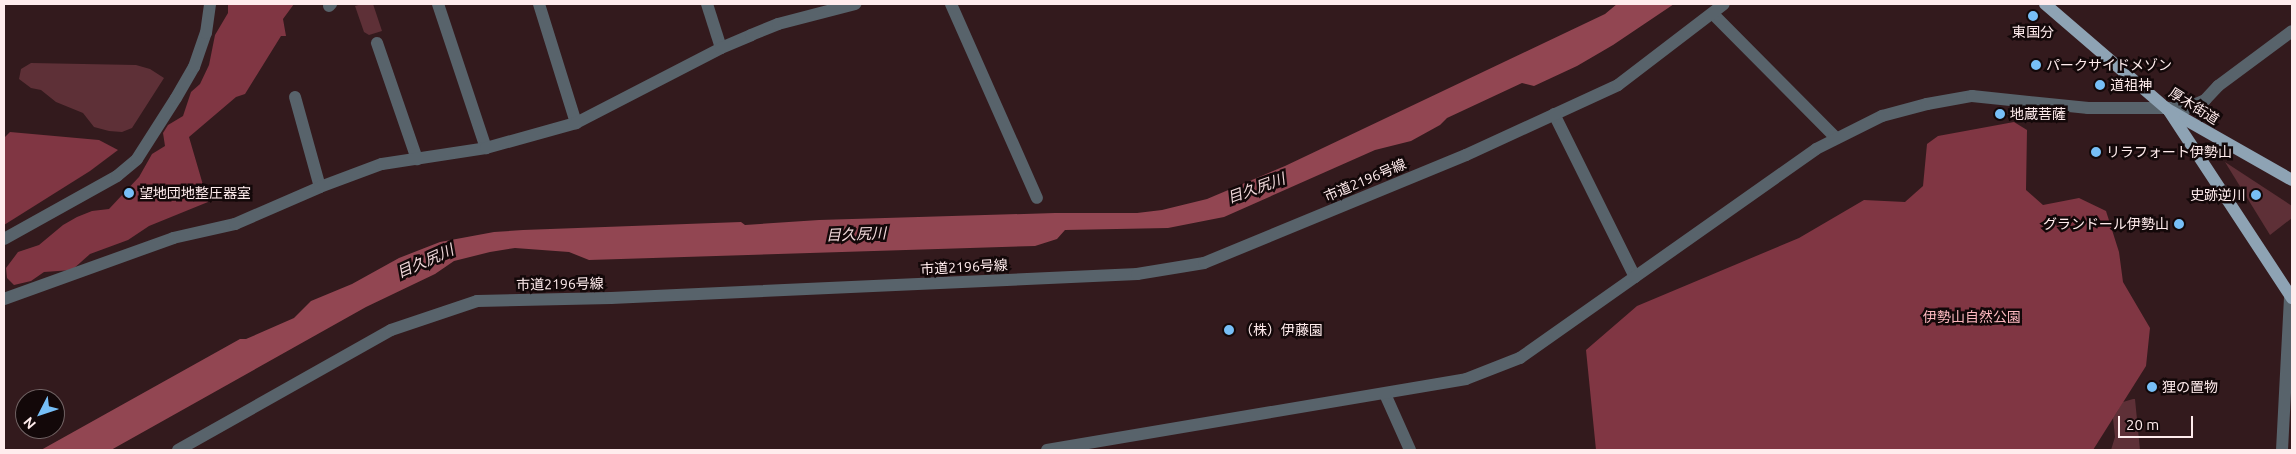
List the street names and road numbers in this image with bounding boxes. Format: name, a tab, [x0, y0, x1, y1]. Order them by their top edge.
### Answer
street label: 厚木街道	[2166, 84, 2222, 128]
street label: 市道2196号線	[1321, 155, 1409, 205]
street label: 市道2196号線	[920, 256, 1008, 278]
street label: 市道2196号線	[516, 275, 604, 293]

